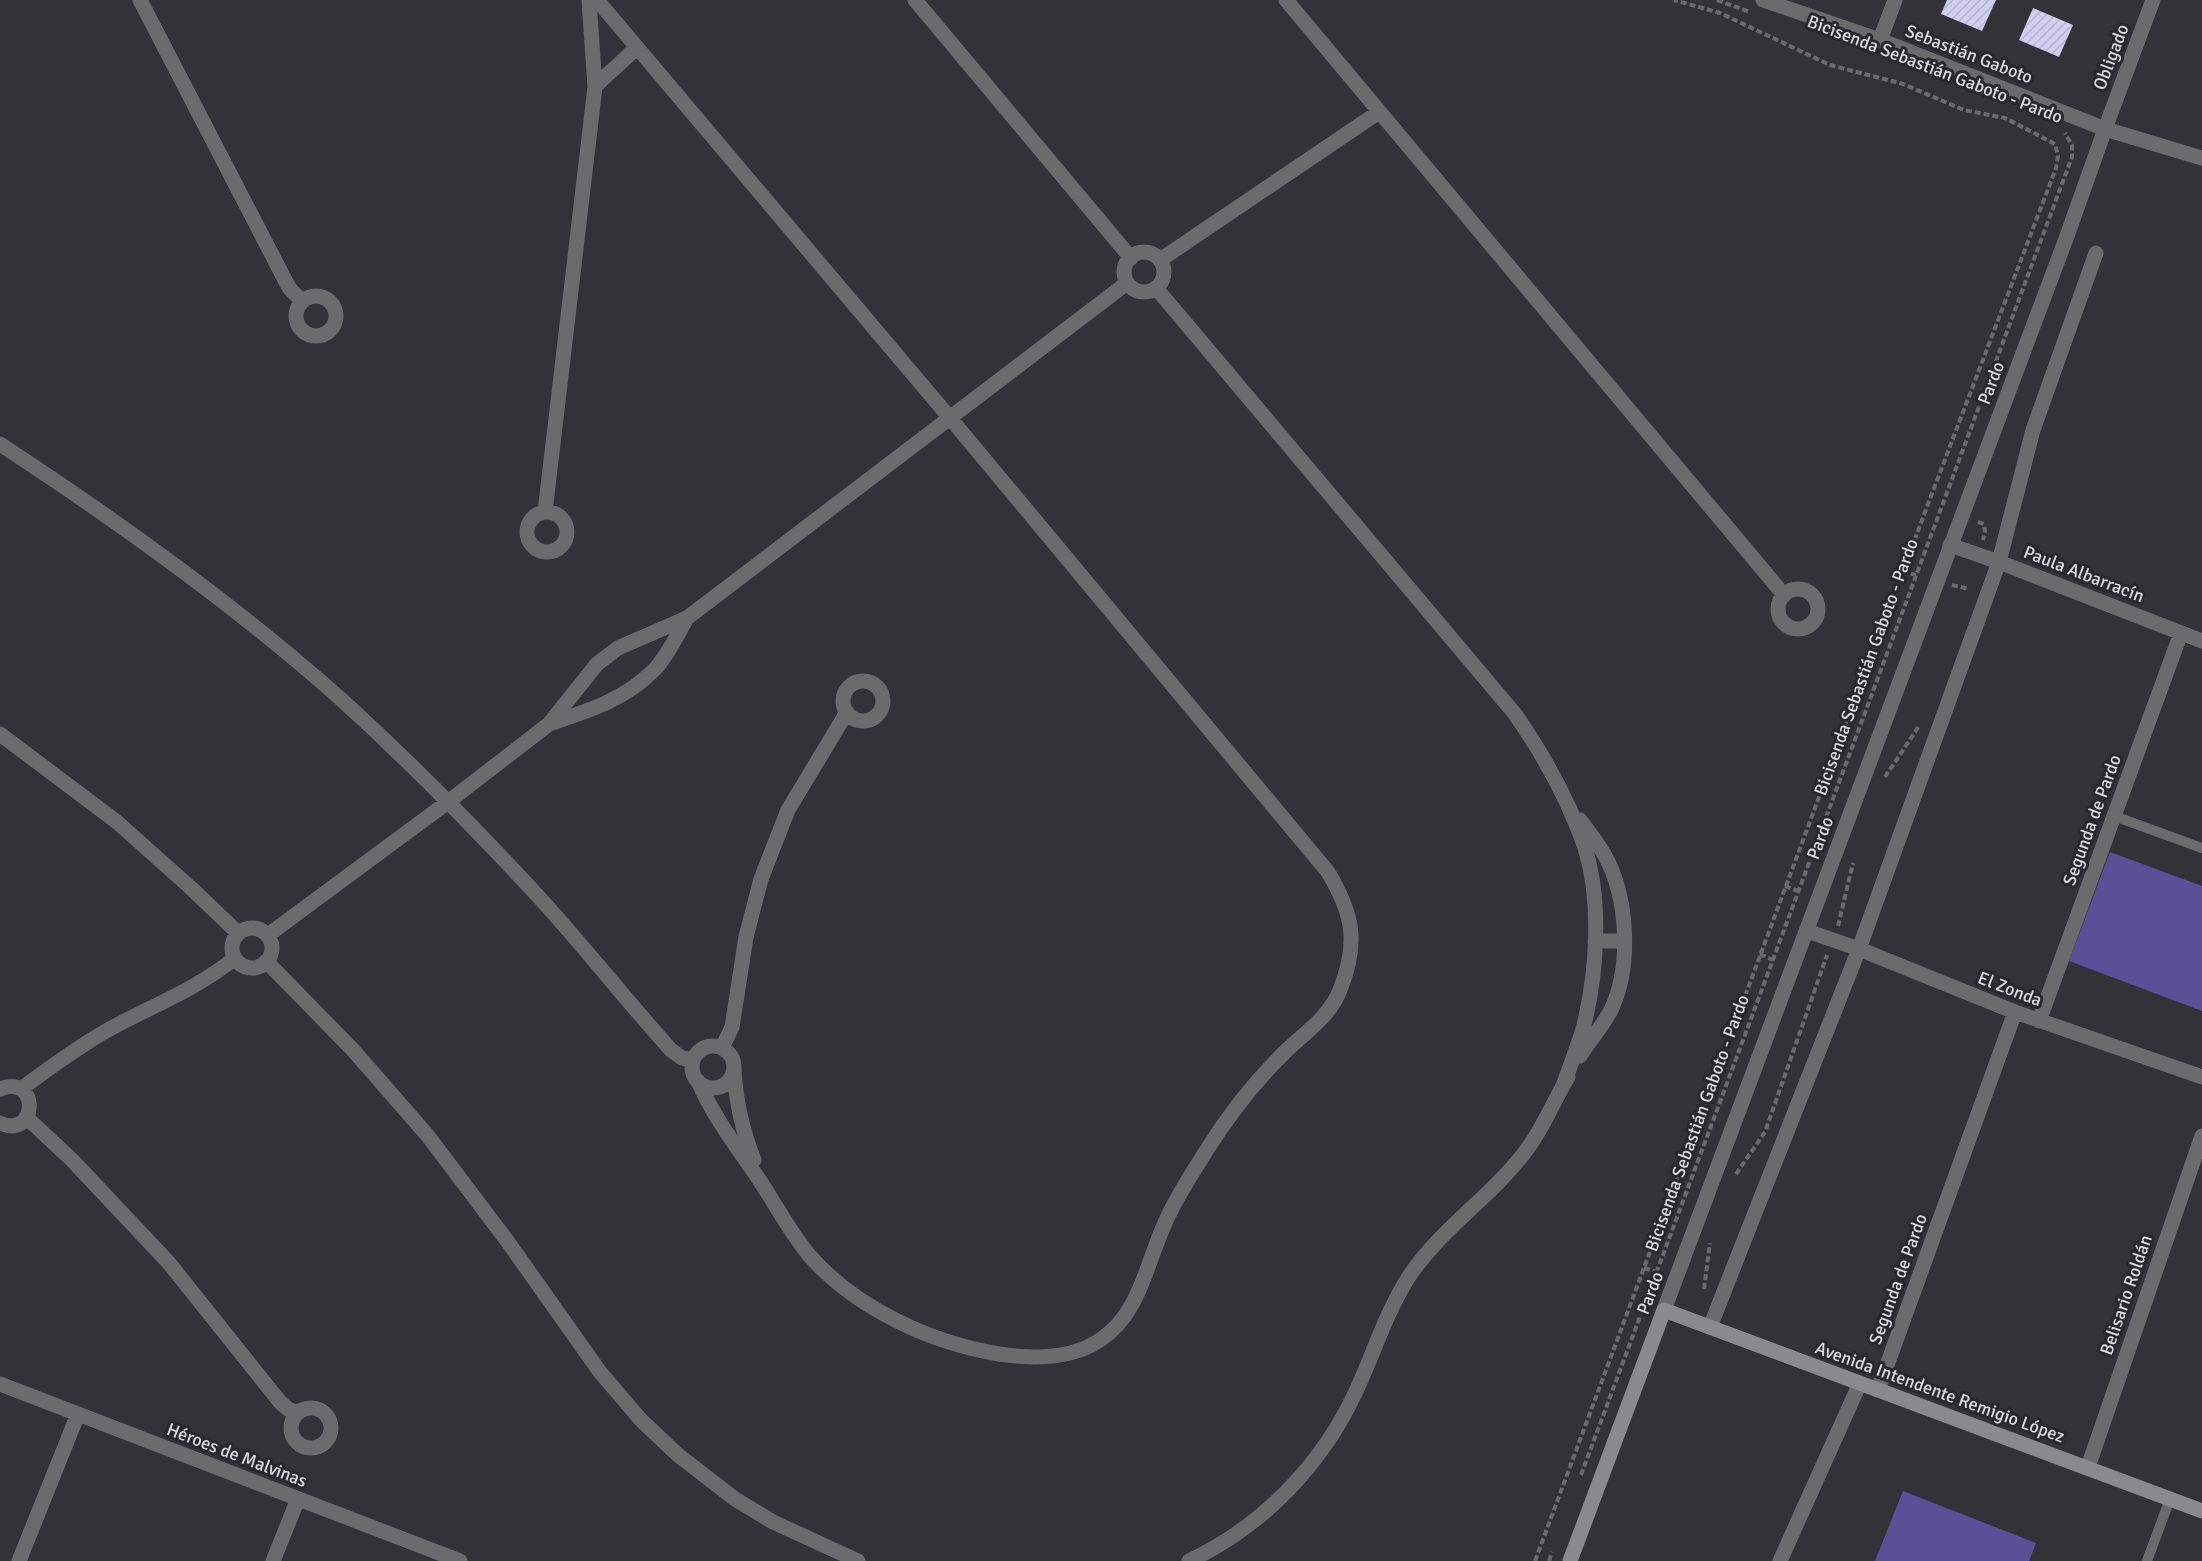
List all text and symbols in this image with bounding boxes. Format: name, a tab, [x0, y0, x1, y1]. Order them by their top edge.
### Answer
street label: Bicisenda Sebastián Gaboto - Pardo	[1804, 10, 2066, 128]
street label: Sebastián Gaboto	[1902, 20, 2036, 88]
street label: Obligado	[2088, 21, 2134, 93]
street label: Pardo	[1973, 358, 2009, 408]
street label: Bicisenda Sebastián Gaboto - Pardo	[1809, 536, 1923, 798]
street label: Paula Albarracín	[2021, 541, 2147, 607]
street label: Segunda de Pardo	[2058, 752, 2126, 888]
street label: Pardo	[1802, 813, 1838, 863]
street label: El Zonda	[1975, 967, 2045, 1011]
street label: Bicisenda Sebastián Gaboto - Pardo	[1640, 992, 1754, 1254]
street label: Segunda de Pardo	[1864, 1211, 1932, 1347]
street label: Belisario Roldán	[2095, 1232, 2157, 1358]
street label: Pardo	[1632, 1268, 1668, 1318]
street label: Avenida Intendente Remigio López	[1812, 1337, 2068, 1447]
street label: Héroes de Malvinas	[164, 1418, 310, 1492]

